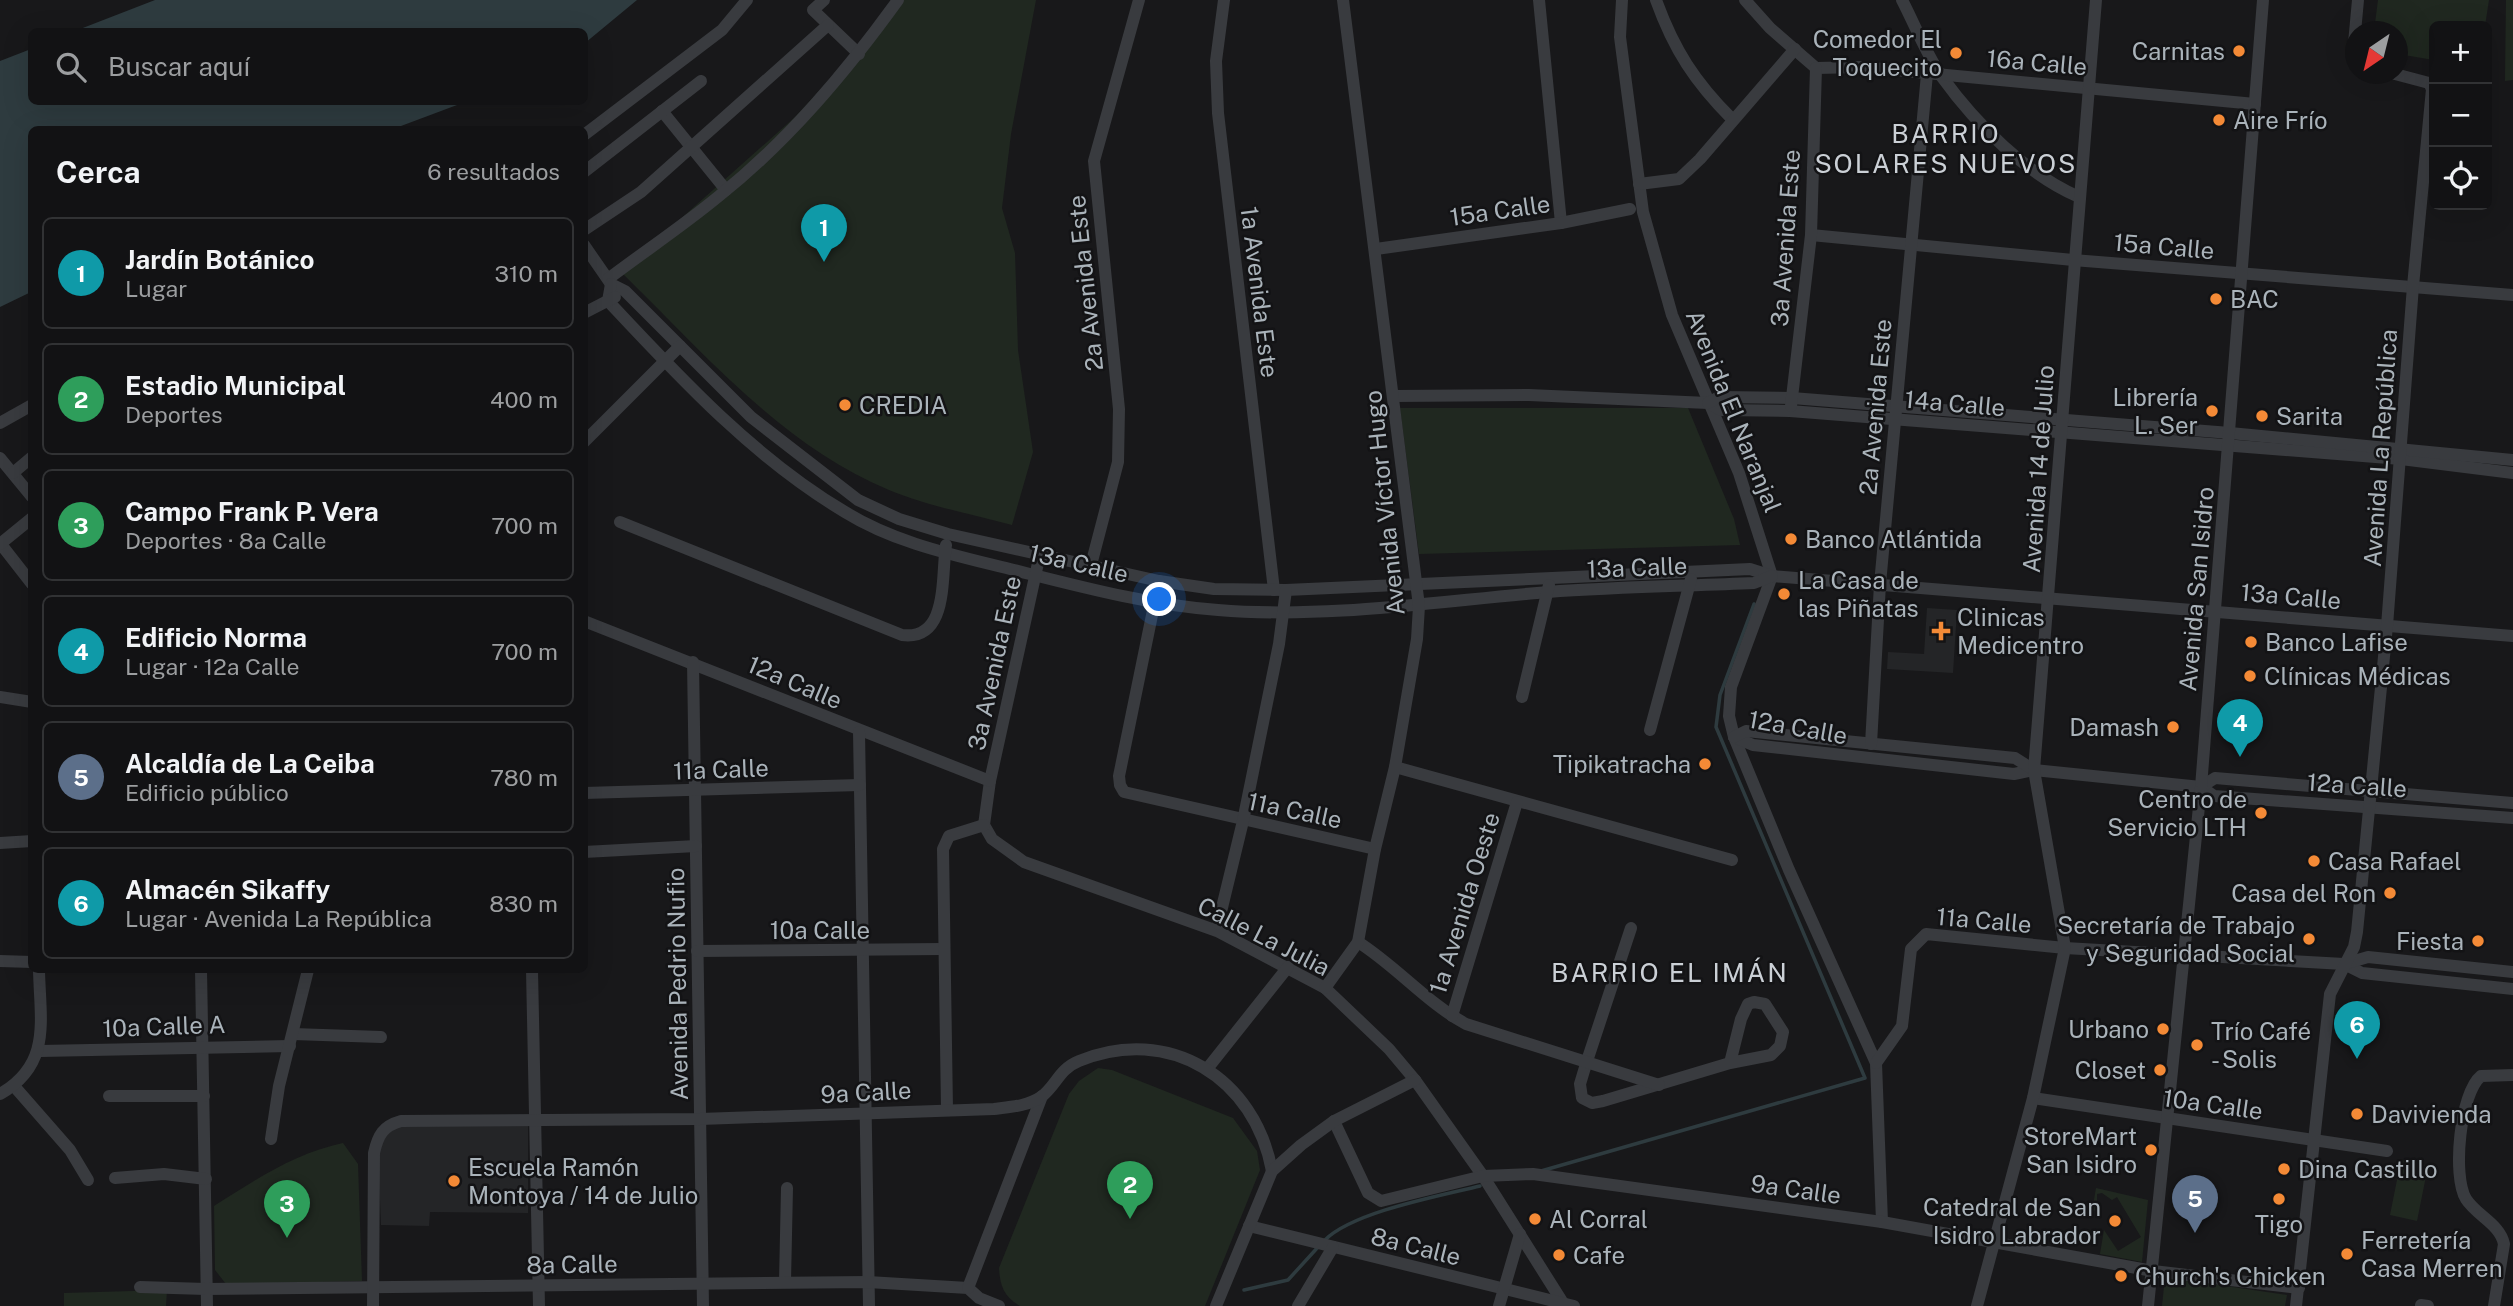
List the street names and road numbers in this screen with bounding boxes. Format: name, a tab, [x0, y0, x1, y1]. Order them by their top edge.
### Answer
street label: 16a Calle	[1986, 44, 2088, 80]
street label: 3a Avenida Este	[1765, 148, 1805, 328]
street label: 15a Calle	[1448, 189, 1552, 231]
street label: 2a Avenida Este	[1062, 194, 1108, 372]
street label: 1a Avenida Este	[1236, 205, 1284, 379]
street label: 15a Calle	[2112, 228, 2216, 264]
street label: Avenida El Naranjal	[1681, 306, 1787, 516]
street label: 2a Avenida Este	[1853, 318, 1897, 496]
street label: Avenida La República	[2358, 328, 2402, 568]
street label: Avenida 14 de Julio	[2017, 364, 2059, 574]
street label: 14a Calle	[1904, 385, 2006, 421]
street label: Avenida Víctor Hugo	[1358, 389, 1410, 617]
street label: Avenida San Isidro	[2173, 486, 2219, 692]
street label: 13a Calle	[1027, 538, 1131, 588]
street label: 13a Calle	[1586, 551, 1688, 583]
street label: 3a Avenida Este	[962, 573, 1026, 753]
street label: 13a Calle	[2240, 578, 2342, 614]
street label: 12a Calle	[744, 650, 846, 714]
street label: 12a Calle	[1746, 705, 1850, 749]
street label: 11a Calle	[673, 753, 769, 785]
street label: 12a Calle	[2306, 768, 2408, 802]
street label: 11a Calle	[1245, 786, 1345, 834]
street label: 1a Avenida Oeste	[1423, 809, 1505, 997]
street label: Avenida Pedrio Nufio	[661, 867, 693, 1101]
street label: Calle La Julia	[1193, 891, 1335, 981]
street label: 11a Calle	[1935, 902, 2033, 938]
street label: 10a Calle	[770, 916, 870, 944]
street label: 10a Calle A	[102, 1010, 226, 1042]
street label: 9a Calle	[820, 1076, 912, 1108]
street label: 10a Calle	[2161, 1083, 2265, 1125]
street label: 9a Calle	[1749, 1169, 1843, 1209]
street label: 8a Calle	[1368, 1221, 1464, 1271]
street label: 8a Calle	[526, 1249, 618, 1279]

